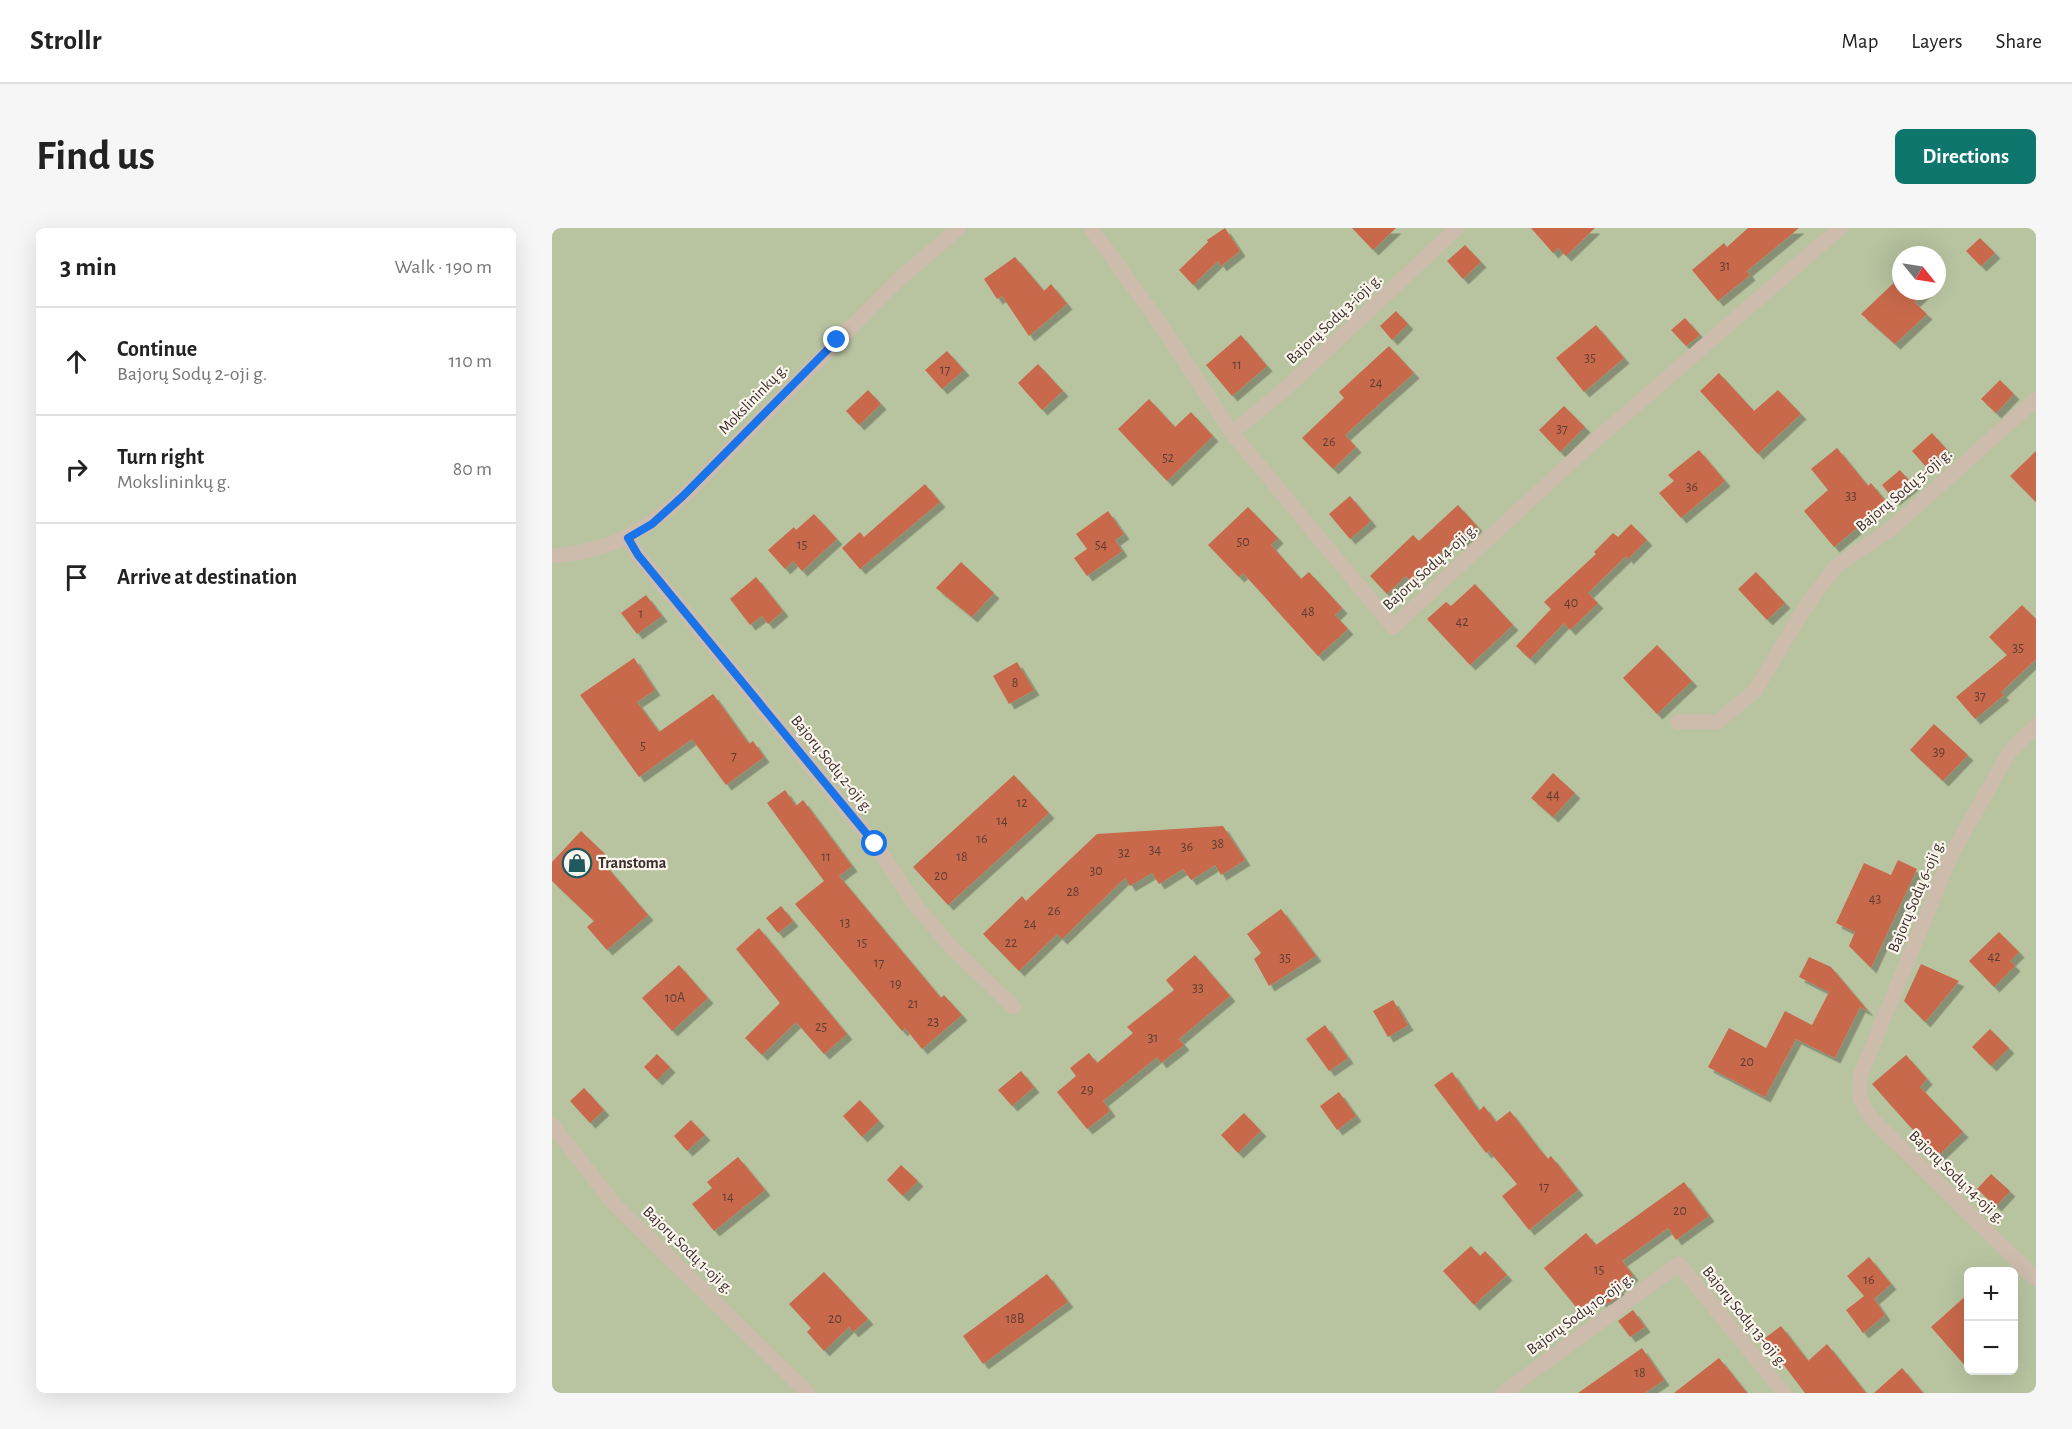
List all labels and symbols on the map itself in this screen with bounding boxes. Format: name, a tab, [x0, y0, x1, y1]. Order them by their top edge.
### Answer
north arrow	[1892, 246, 1946, 300]
house number: 31	[1720, 259, 1730, 273]
street label: Bajorų Sodų 3-ioji g.	[1283, 271, 1385, 368]
route end	[823, 326, 849, 352]
house number: 35	[1584, 351, 1596, 365]
house number: 11	[1232, 358, 1242, 372]
street label: Mokslininkų g.	[716, 361, 790, 437]
house number: 17	[940, 363, 950, 377]
house number: 24	[1369, 376, 1383, 390]
house number: 37	[1556, 422, 1568, 436]
house number: 26	[1323, 435, 1335, 449]
street label: Bajorų Sodų 5-oji g.	[1853, 445, 1956, 535]
house number: 52	[1162, 451, 1174, 465]
house number: 36	[1686, 480, 1698, 494]
house number: 33	[1845, 489, 1857, 503]
street label: Bajorų Sodų 4-oji g.	[1380, 521, 1481, 614]
house number: 50	[1236, 535, 1250, 549]
house number: 15	[797, 538, 807, 552]
house number: 54	[1095, 538, 1108, 552]
house number: 40	[1564, 596, 1578, 610]
house number: 48	[1301, 605, 1315, 619]
house number: 1	[639, 607, 643, 621]
house number: 42	[1455, 615, 1469, 629]
house number: 35	[2012, 641, 2024, 655]
house number: 8	[1012, 676, 1018, 690]
house number: 37	[1974, 689, 1986, 703]
street label: Bajorų Sodų 2-oji g.	[787, 712, 876, 816]
house number: 5	[640, 739, 646, 753]
house number: 39	[1933, 745, 1945, 759]
house number: 7	[731, 749, 737, 763]
house number: 44	[1546, 788, 1560, 802]
house number: 12	[1016, 796, 1028, 810]
house number: 14	[996, 814, 1008, 828]
route start	[861, 830, 887, 856]
house number: 16	[976, 832, 988, 846]
house number: 38	[1212, 837, 1224, 851]
street label: Bajorų Sodų 6-oji g.	[1885, 837, 1948, 955]
house number: 36	[1181, 840, 1193, 854]
house number: 34	[1149, 843, 1162, 857]
house number: 32	[1118, 846, 1130, 860]
shop icon: Transtoma	[561, 847, 593, 879]
house number: 11	[821, 850, 831, 864]
house number: 18	[956, 850, 968, 864]
place label: Transtoma	[598, 855, 667, 871]
house number: 30	[1089, 864, 1103, 878]
house number: 20	[934, 869, 948, 883]
house number: 28	[1066, 885, 1080, 899]
house number: 43	[1869, 892, 1881, 906]
house number: 26	[1048, 904, 1060, 918]
house number: 13	[840, 916, 851, 930]
house number: 24	[1023, 917, 1037, 931]
house number: 15	[857, 936, 867, 950]
house number: 22	[1005, 936, 1017, 950]
house number: 42	[1987, 950, 2001, 964]
house number: 35	[1279, 951, 1291, 965]
house number: 17	[874, 956, 884, 970]
house number: 19	[890, 977, 902, 991]
house number: 33	[1192, 981, 1204, 995]
house number: 10A	[665, 991, 685, 1005]
house number: 21	[907, 997, 919, 1011]
house number: 23	[927, 1015, 939, 1029]
house number: 25	[815, 1020, 827, 1034]
house number: 31	[1148, 1031, 1158, 1045]
house number: 20	[1740, 1055, 1754, 1069]
house number: 29	[1081, 1083, 1093, 1097]
street label: Bajorų Sodų 14-oji g.	[1905, 1127, 2008, 1227]
house number: 17	[1539, 1180, 1549, 1194]
house number: 14	[722, 1190, 734, 1204]
street label: Bajorų Sodų 1-oji g.	[639, 1203, 736, 1298]
house number: 20	[1673, 1204, 1687, 1218]
house number: 15	[1594, 1263, 1604, 1277]
street label: Bajorų Sodų 13-oji g.	[1699, 1263, 1791, 1371]
street label: Bajorų Sodų 10-oji g.	[1524, 1270, 1637, 1359]
house number: 16	[1863, 1273, 1875, 1287]
house number: 20	[828, 1312, 842, 1326]
house number: 18B	[1006, 1312, 1024, 1326]
house number: 18	[1634, 1366, 1646, 1380]

